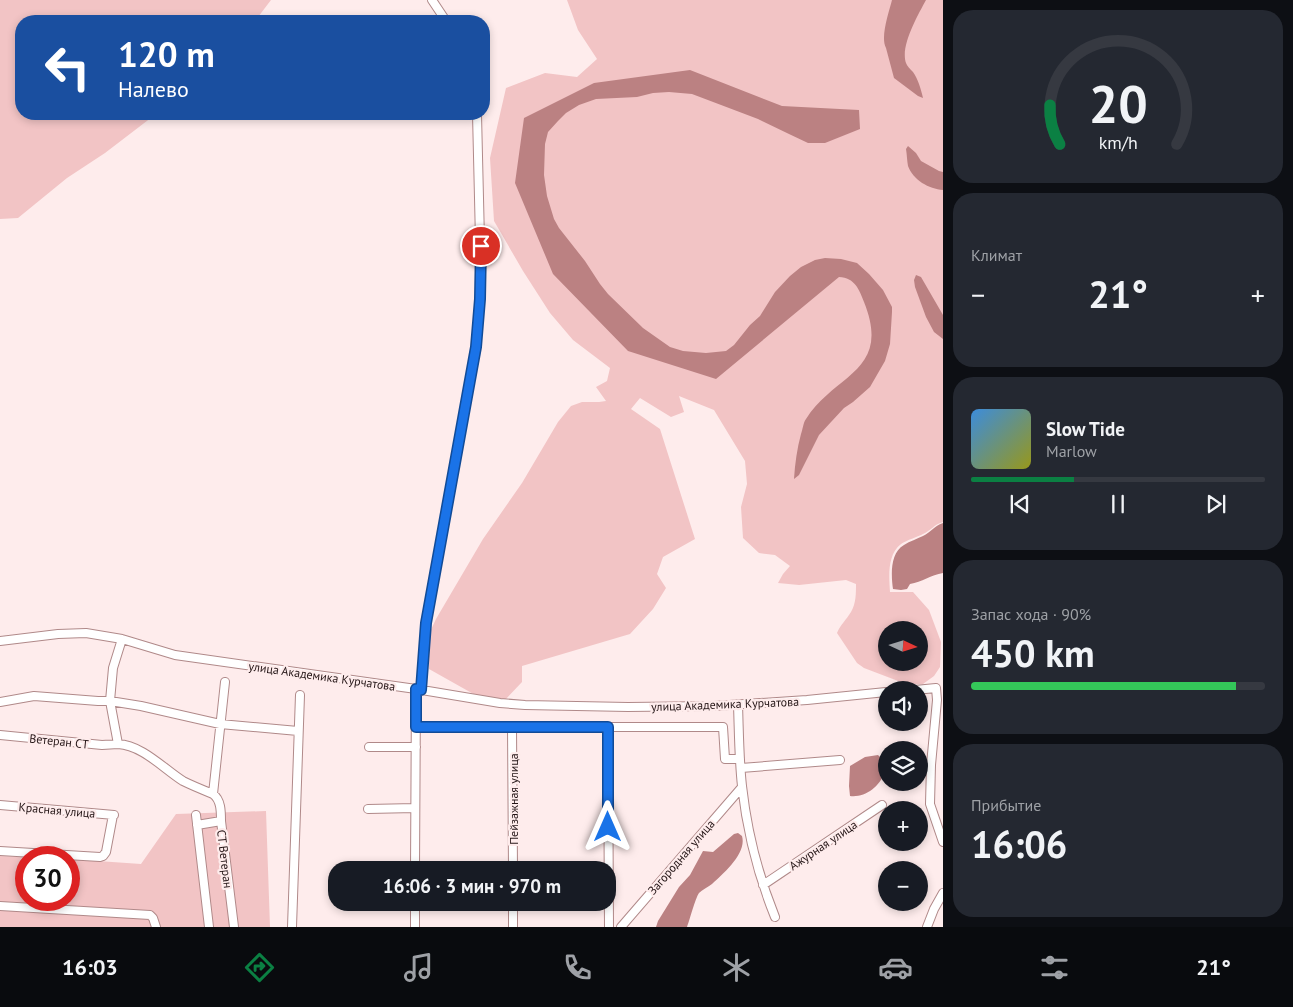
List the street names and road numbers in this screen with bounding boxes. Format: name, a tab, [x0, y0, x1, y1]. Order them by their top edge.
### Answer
street label: улица Академика Курчатова	[248, 658, 396, 694]
street label: улица Академика Курчатова	[651, 694, 799, 714]
street label: Ветеран СТ	[29, 730, 90, 752]
street label: Пейзажная улица	[506, 753, 521, 845]
street label: Красная улица	[18, 799, 96, 821]
street label: Загородная улица	[644, 816, 718, 898]
street label: Ажурная улица	[786, 817, 860, 873]
street label: СТ Ветеран	[214, 829, 236, 889]

